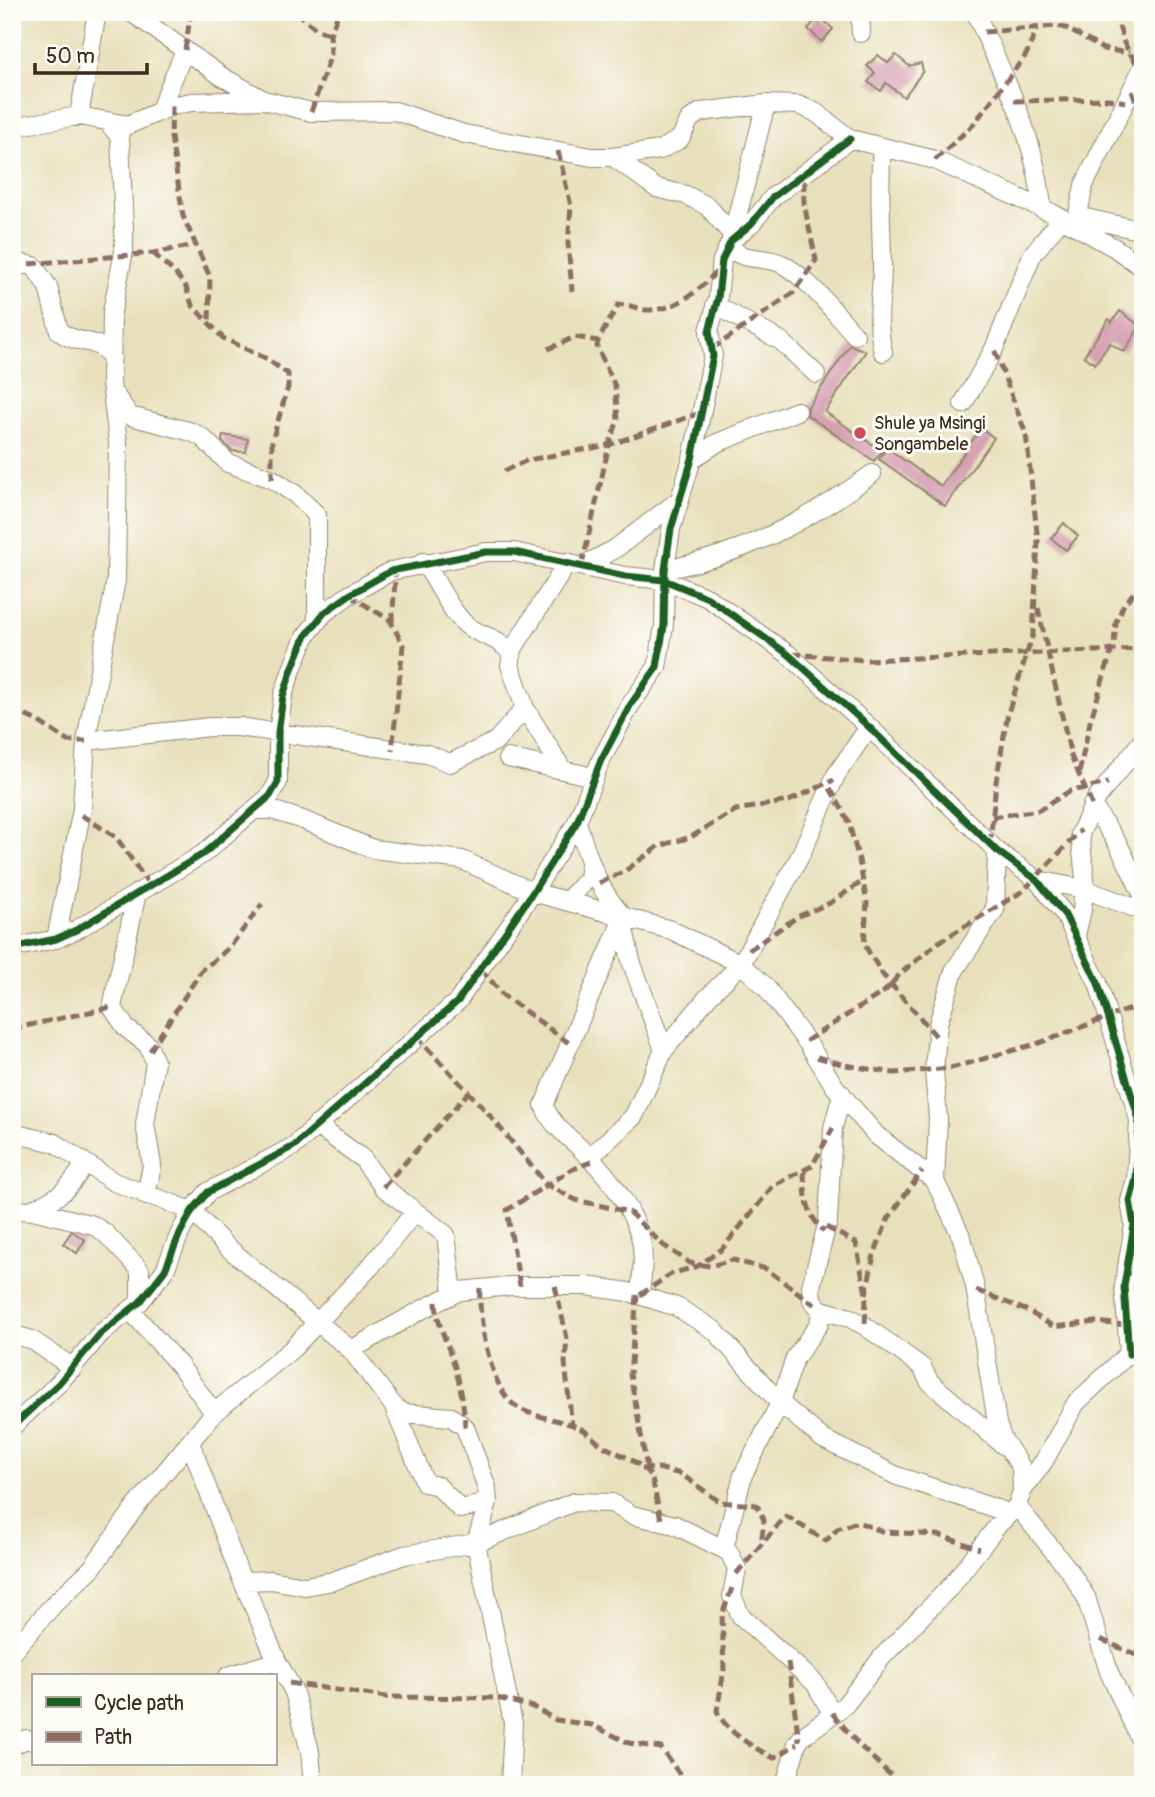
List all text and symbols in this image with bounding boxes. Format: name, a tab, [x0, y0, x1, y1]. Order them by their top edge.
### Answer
scale bar	[35, 32, 147, 76]
text: 50 m	[46, 43, 95, 70]
place label: Shule ya Msingi Songambele	[874, 412, 986, 456]
marker: Shule ya Msingi Songambele	[852, 425, 868, 441]
legend	[32, 1674, 276, 1766]
text: Cycle path	[94, 1690, 184, 1717]
text: Path	[94, 1724, 132, 1751]

